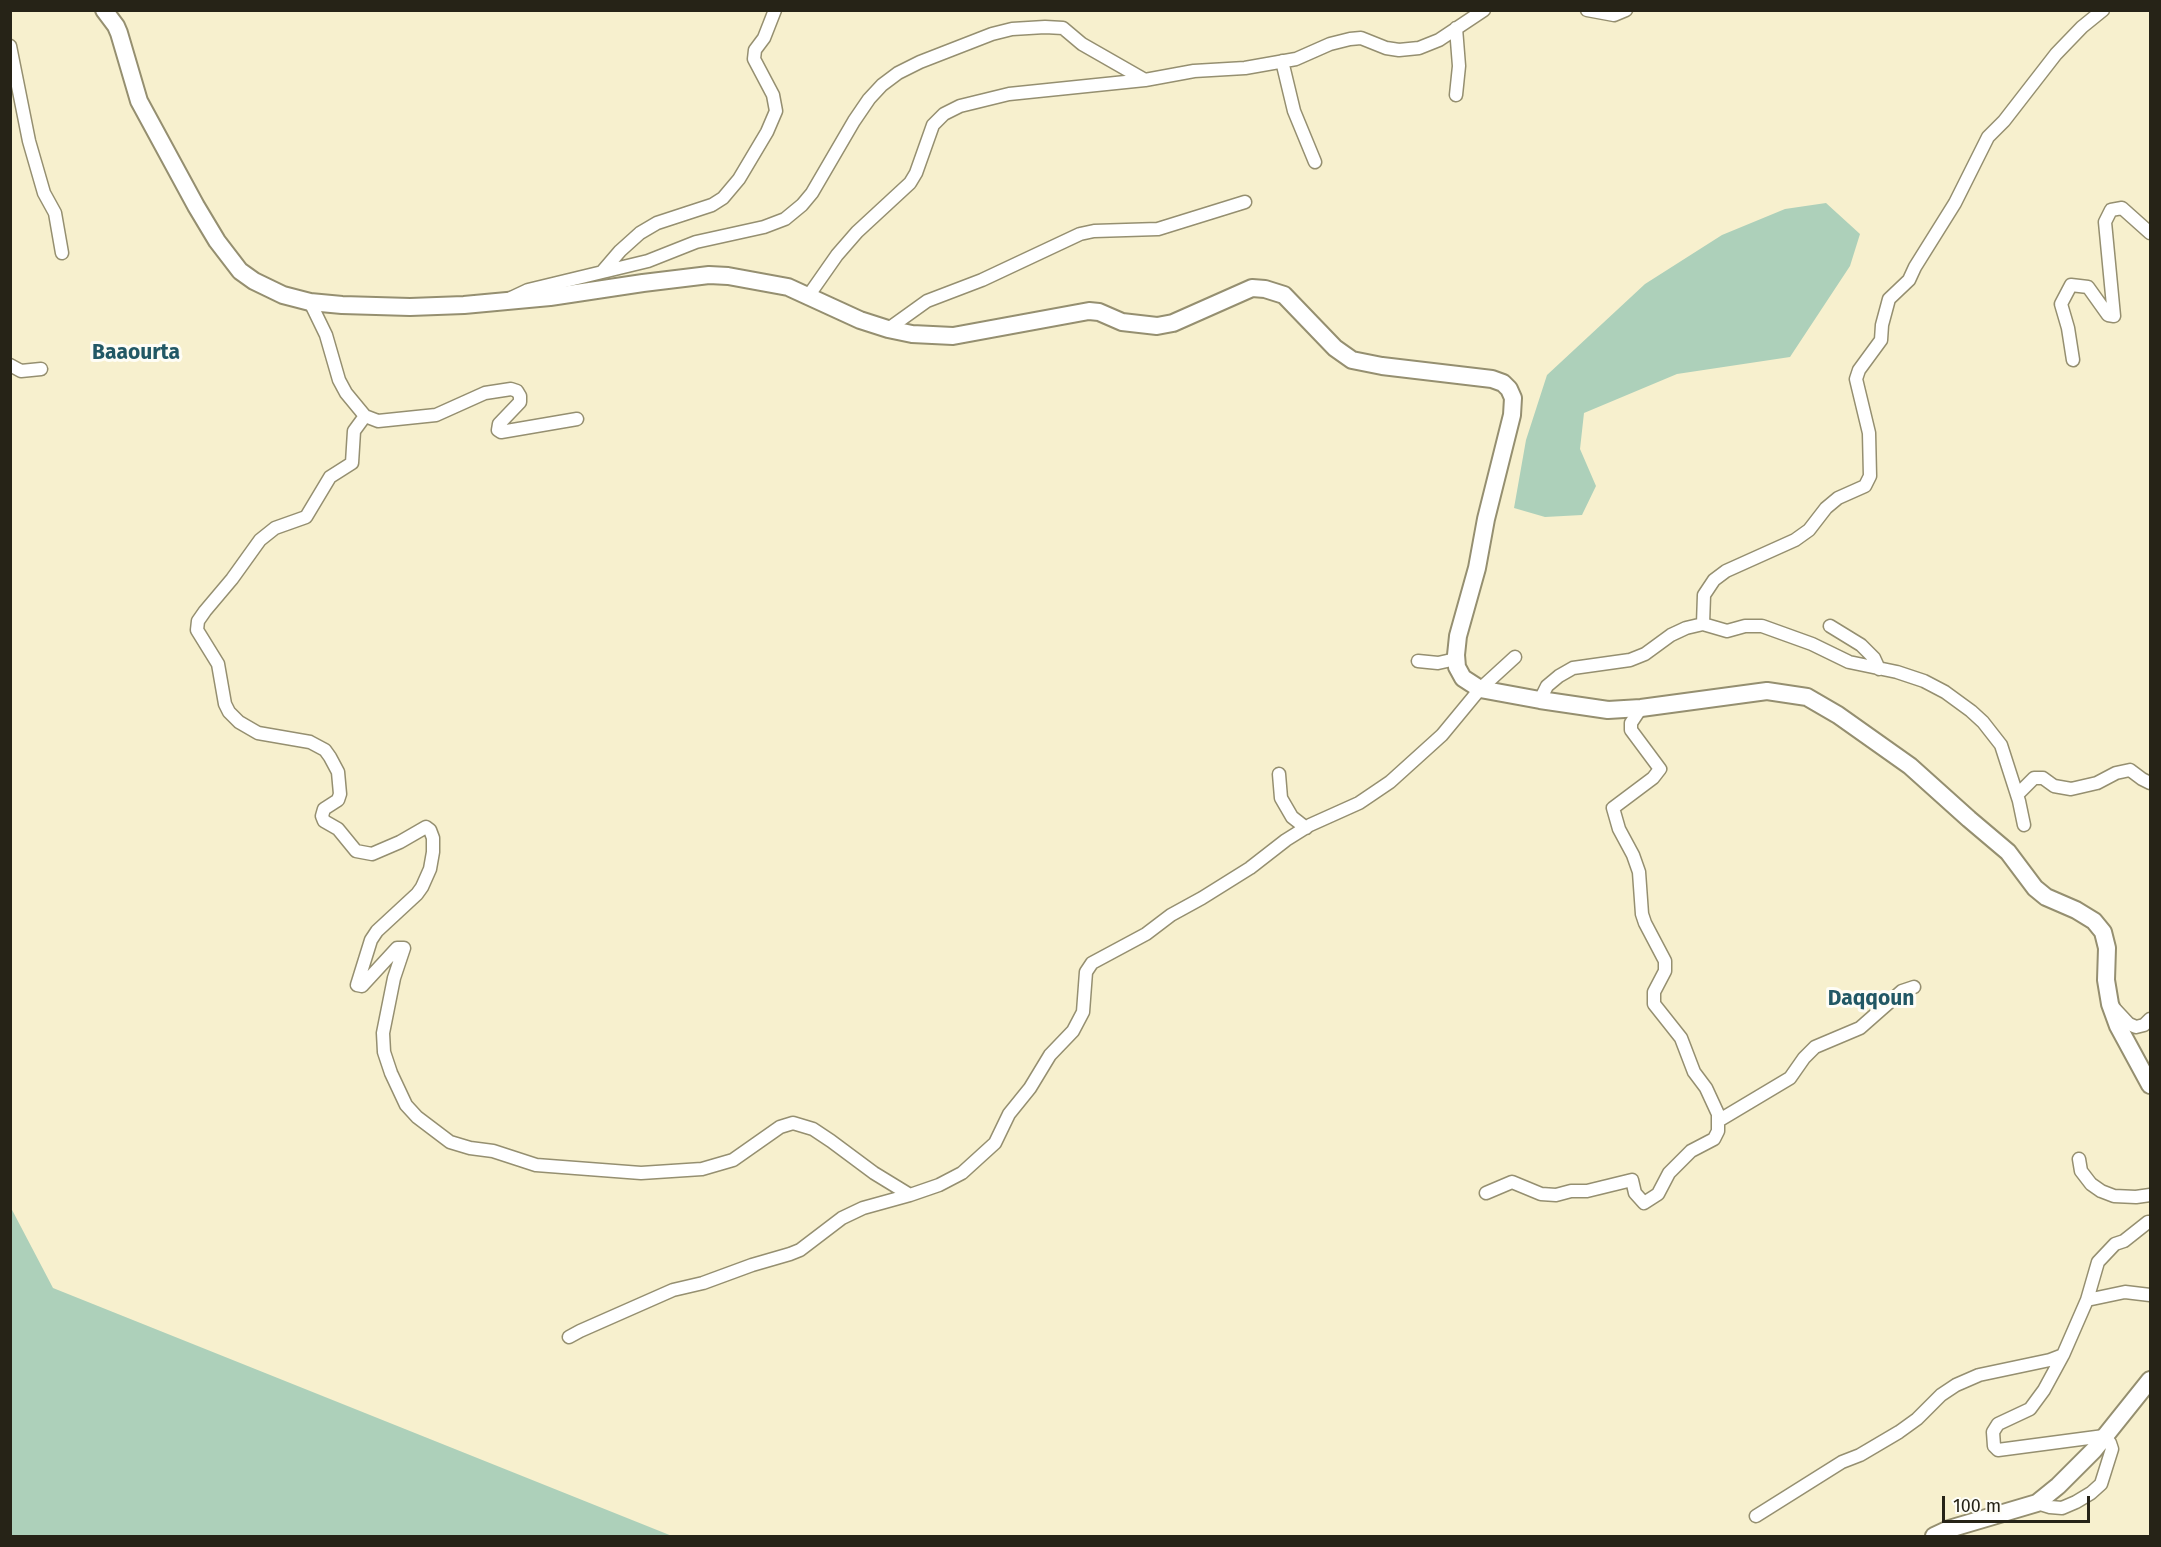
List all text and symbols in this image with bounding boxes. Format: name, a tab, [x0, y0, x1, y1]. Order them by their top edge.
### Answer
district label: Baaourta	[92, 340, 180, 366]
district label: Daqqoun	[1828, 986, 1914, 1012]
scale bar	[1945, 1484, 2094, 1522]
text: 100 m	[1953, 1495, 2001, 1517]

